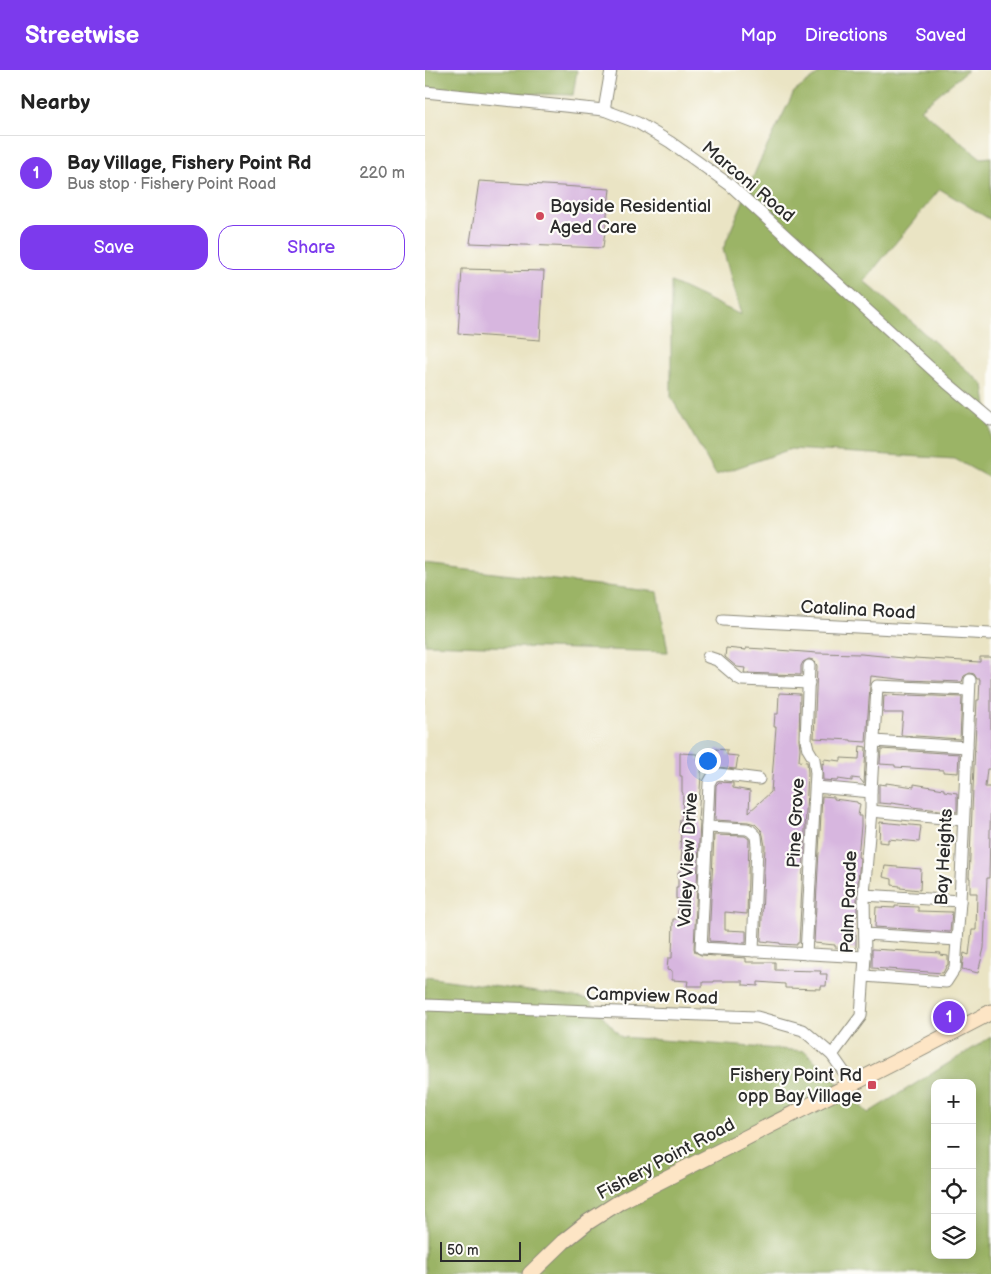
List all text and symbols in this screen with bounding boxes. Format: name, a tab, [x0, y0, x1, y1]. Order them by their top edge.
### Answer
text: Streetwise	[25, 21, 139, 50]
text: Map	[741, 25, 777, 46]
text: Directions	[805, 25, 887, 46]
text: Saved	[915, 25, 966, 46]
text: Nearby	[20, 90, 90, 115]
street label: Marconi Road	[697, 137, 799, 227]
text: Bay Village, Fishery Point Rd	[67, 152, 311, 175]
text: 1	[33, 164, 39, 183]
text: 220 m	[359, 164, 405, 183]
text: Bus stop · Fishery Point Road	[67, 175, 276, 194]
place label: Bayside Residential Aged Care	[550, 196, 711, 238]
marker: Bayside Residential Aged Care	[534, 210, 546, 222]
button: Save	[20, 225, 208, 270]
button: Share	[218, 225, 405, 270]
street label: Catalina Road	[800, 597, 916, 623]
your location	[695, 748, 721, 774]
street label: Pine Grove	[783, 777, 809, 869]
street label: Valley View Drive	[674, 792, 702, 928]
street label: Bay Heights	[931, 808, 957, 906]
street label: Palm Parade	[837, 850, 861, 954]
street label: Campview Road	[586, 983, 718, 1009]
pin: 1	[933, 998, 965, 1036]
place label: Fishery Point Rd opp Bay Village	[730, 1065, 862, 1107]
marker: Fishery Point Rd opp Bay Village	[866, 1079, 878, 1091]
map controls	[931, 1079, 976, 1259]
button: +	[931, 1079, 976, 1124]
street label: Fishery Point Road	[594, 1114, 738, 1204]
button: −	[931, 1124, 976, 1169]
button: locate	[931, 1169, 976, 1214]
button: layers	[931, 1214, 976, 1259]
scale bar	[440, 1239, 521, 1262]
text: 50 m	[447, 1242, 479, 1259]

